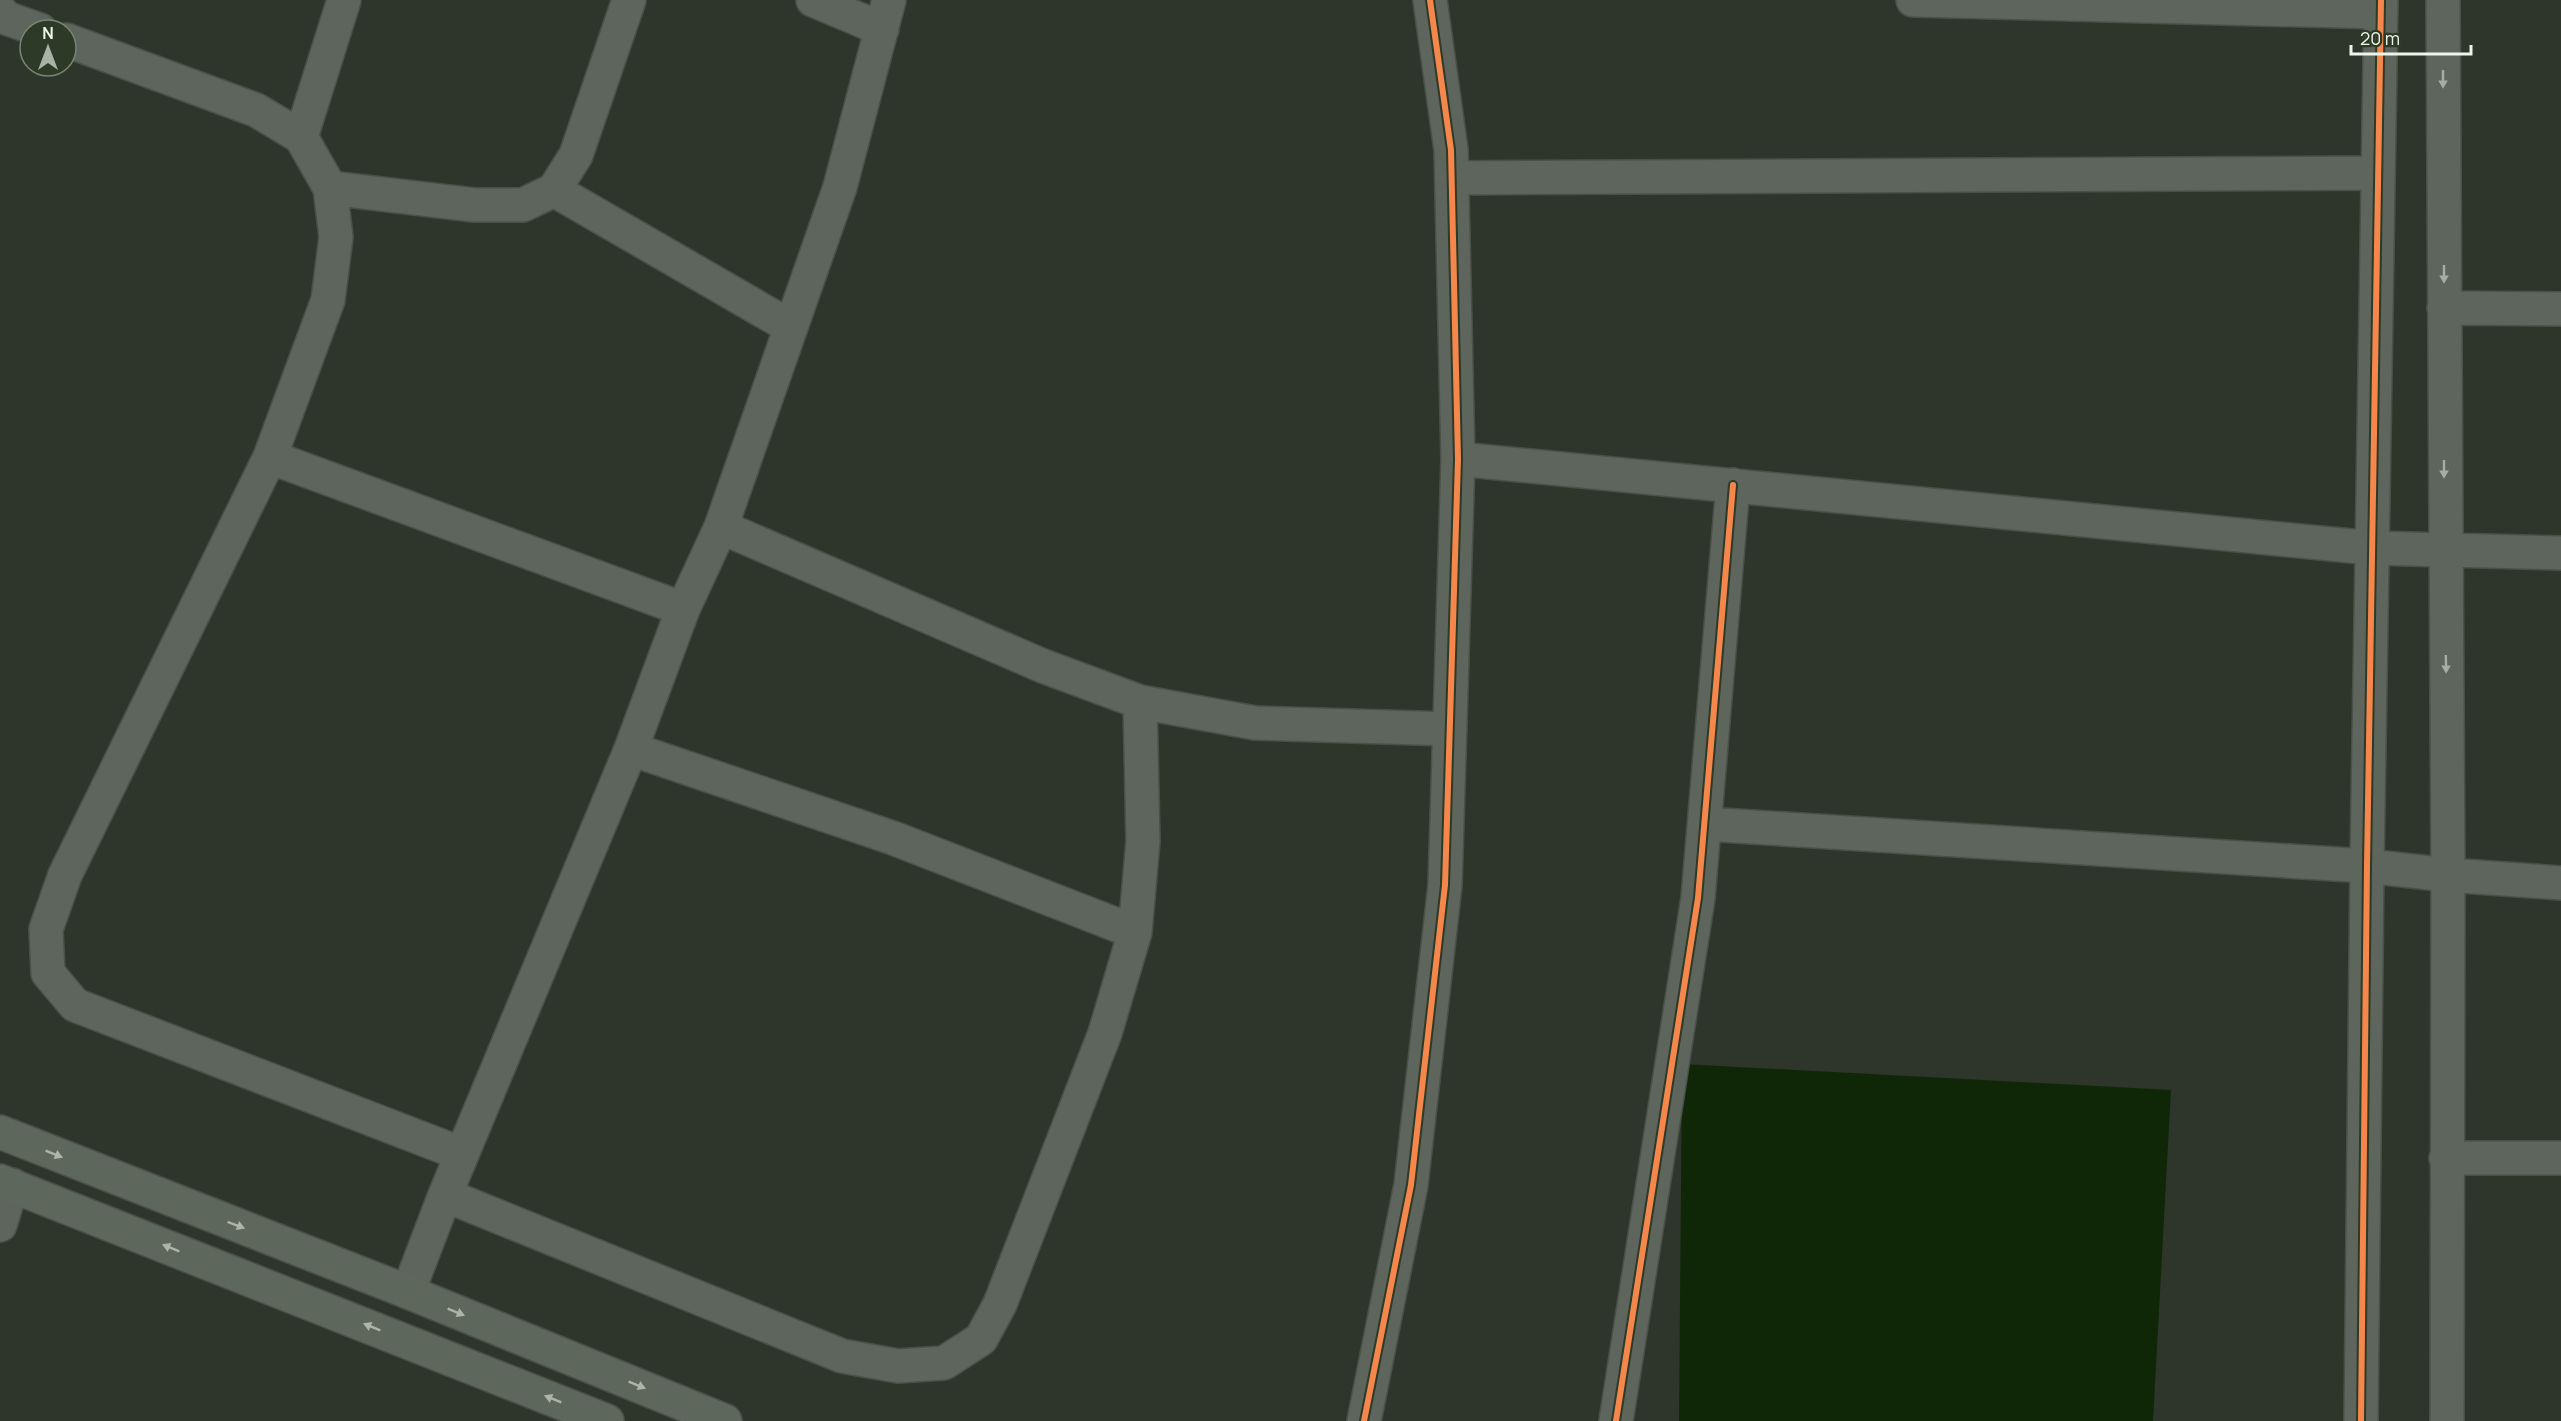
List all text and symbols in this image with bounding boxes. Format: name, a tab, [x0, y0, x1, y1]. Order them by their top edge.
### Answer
north arrow	[18, 18, 78, 78]
scale bar	[2351, 18, 2471, 56]
text: N	[42, 22, 54, 44]
text: 20 m	[2360, 26, 2400, 50]
one-way arrow	[2438, 70, 2448, 89]
one-way arrow	[2439, 265, 2449, 284]
one-way arrow	[2439, 460, 2449, 479]
one-way arrow	[2441, 655, 2451, 674]
one-way arrow	[46, 1149, 64, 1159]
one-way arrow	[227, 1221, 245, 1230]
one-way arrow	[161, 1243, 179, 1253]
one-way arrow	[448, 1307, 466, 1317]
one-way arrow	[362, 1322, 380, 1332]
one-way arrow	[628, 1381, 646, 1390]
one-way arrow	[544, 1394, 562, 1403]

